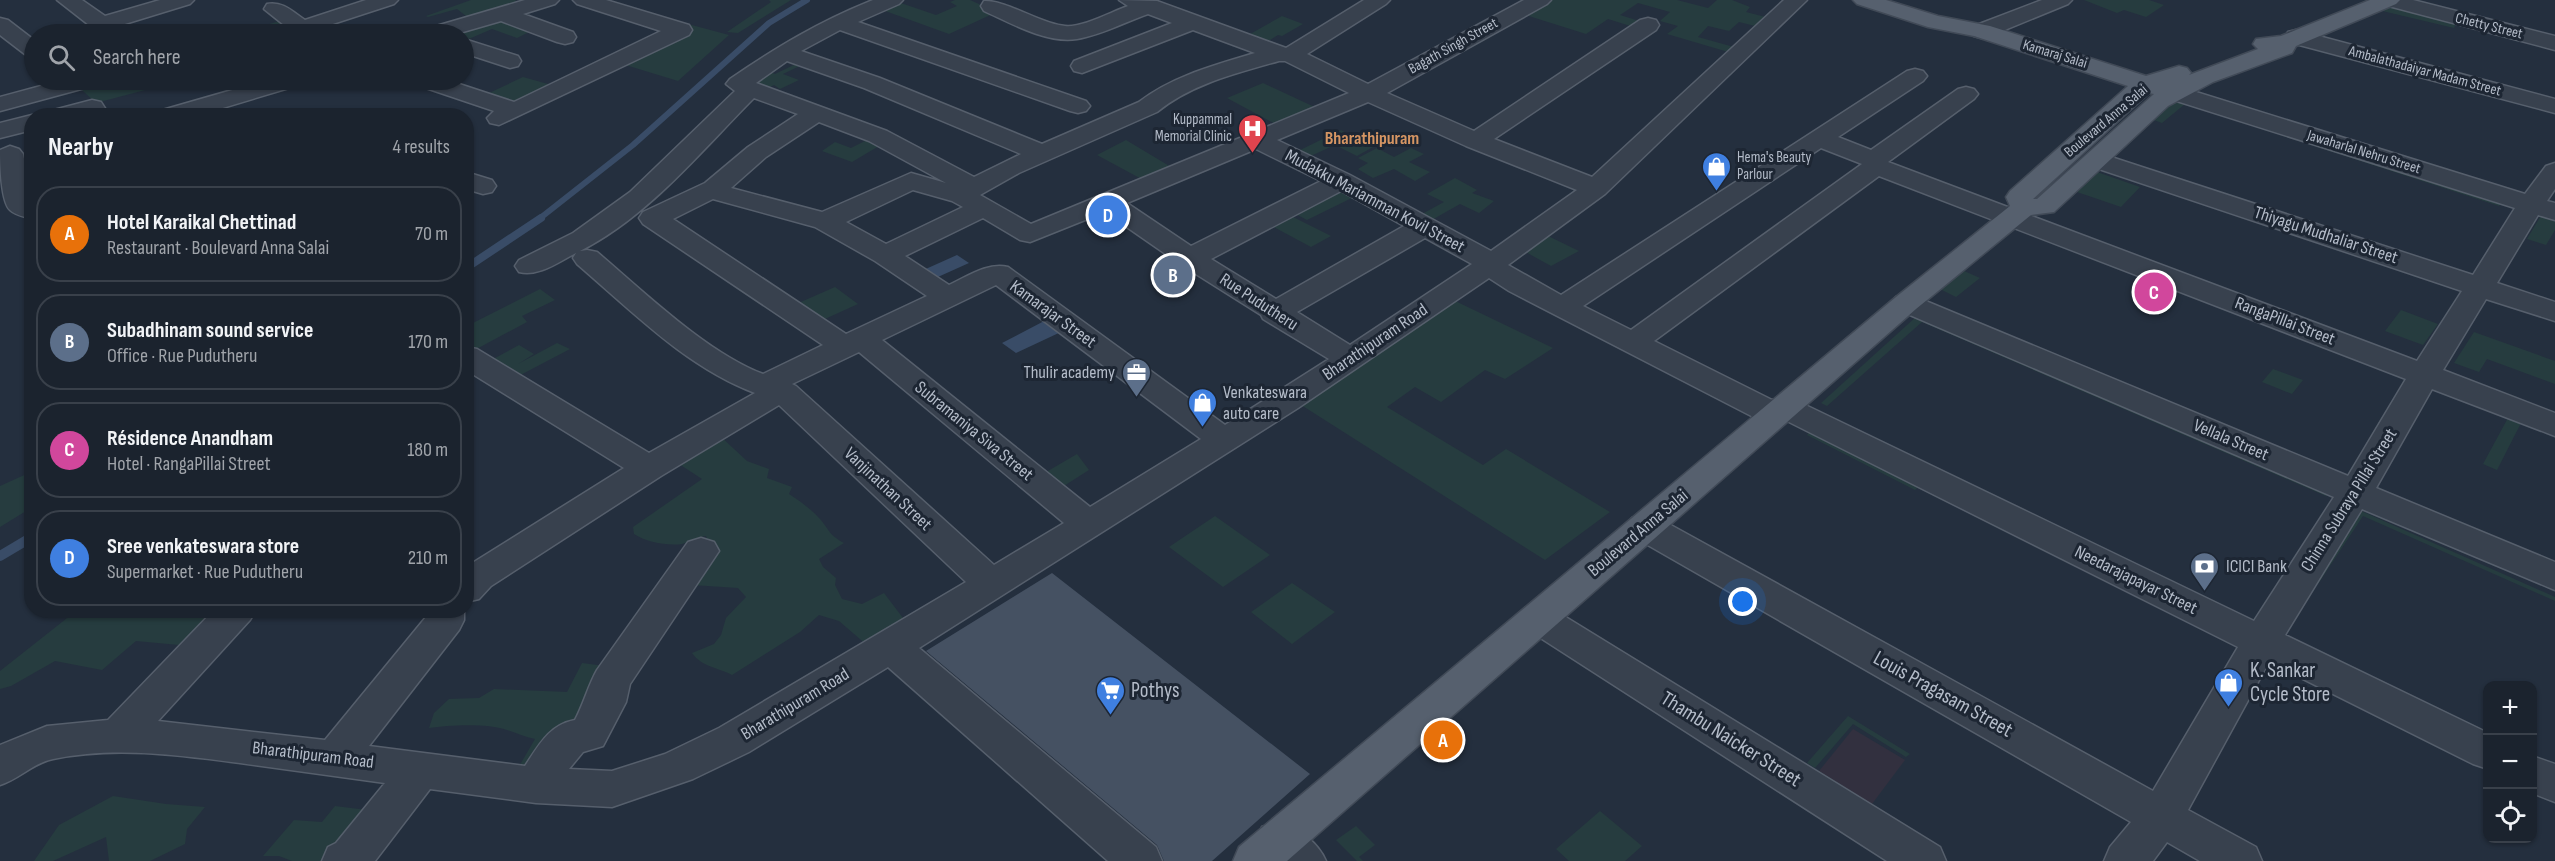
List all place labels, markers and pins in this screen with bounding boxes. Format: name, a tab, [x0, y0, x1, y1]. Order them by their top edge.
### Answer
place label: Kuppammal Memorial Clinic	[1155, 110, 1232, 146]
hospital icon: Kuppammal Memorial Clinic	[1237, 112, 1269, 154]
place label: Hema's Beauty Parlour	[1737, 148, 1812, 184]
shop icon: Hema's Beauty Parlour	[1700, 150, 1732, 192]
pin: D	[1088, 192, 1128, 238]
pin: B	[1154, 252, 1192, 298]
pin: C	[2134, 270, 2174, 314]
office icon: Thulir academy	[1120, 356, 1152, 398]
place label: Thulir academy	[1024, 362, 1115, 383]
place label: Venkateswara auto care	[1223, 382, 1307, 424]
shop icon: Venkateswara auto care	[1186, 386, 1218, 428]
bank icon: ICICI Bank	[2189, 550, 2221, 592]
place label: ICICI Bank	[2226, 556, 2287, 577]
place label: K. Sankar Cycle Store	[2250, 658, 2330, 707]
shop icon: K. Sankar Cycle Store	[2213, 666, 2245, 708]
supermarket icon: Pothys	[1094, 674, 1126, 716]
place label: Pothys	[1131, 678, 1180, 703]
pin: A	[1424, 718, 1462, 762]

